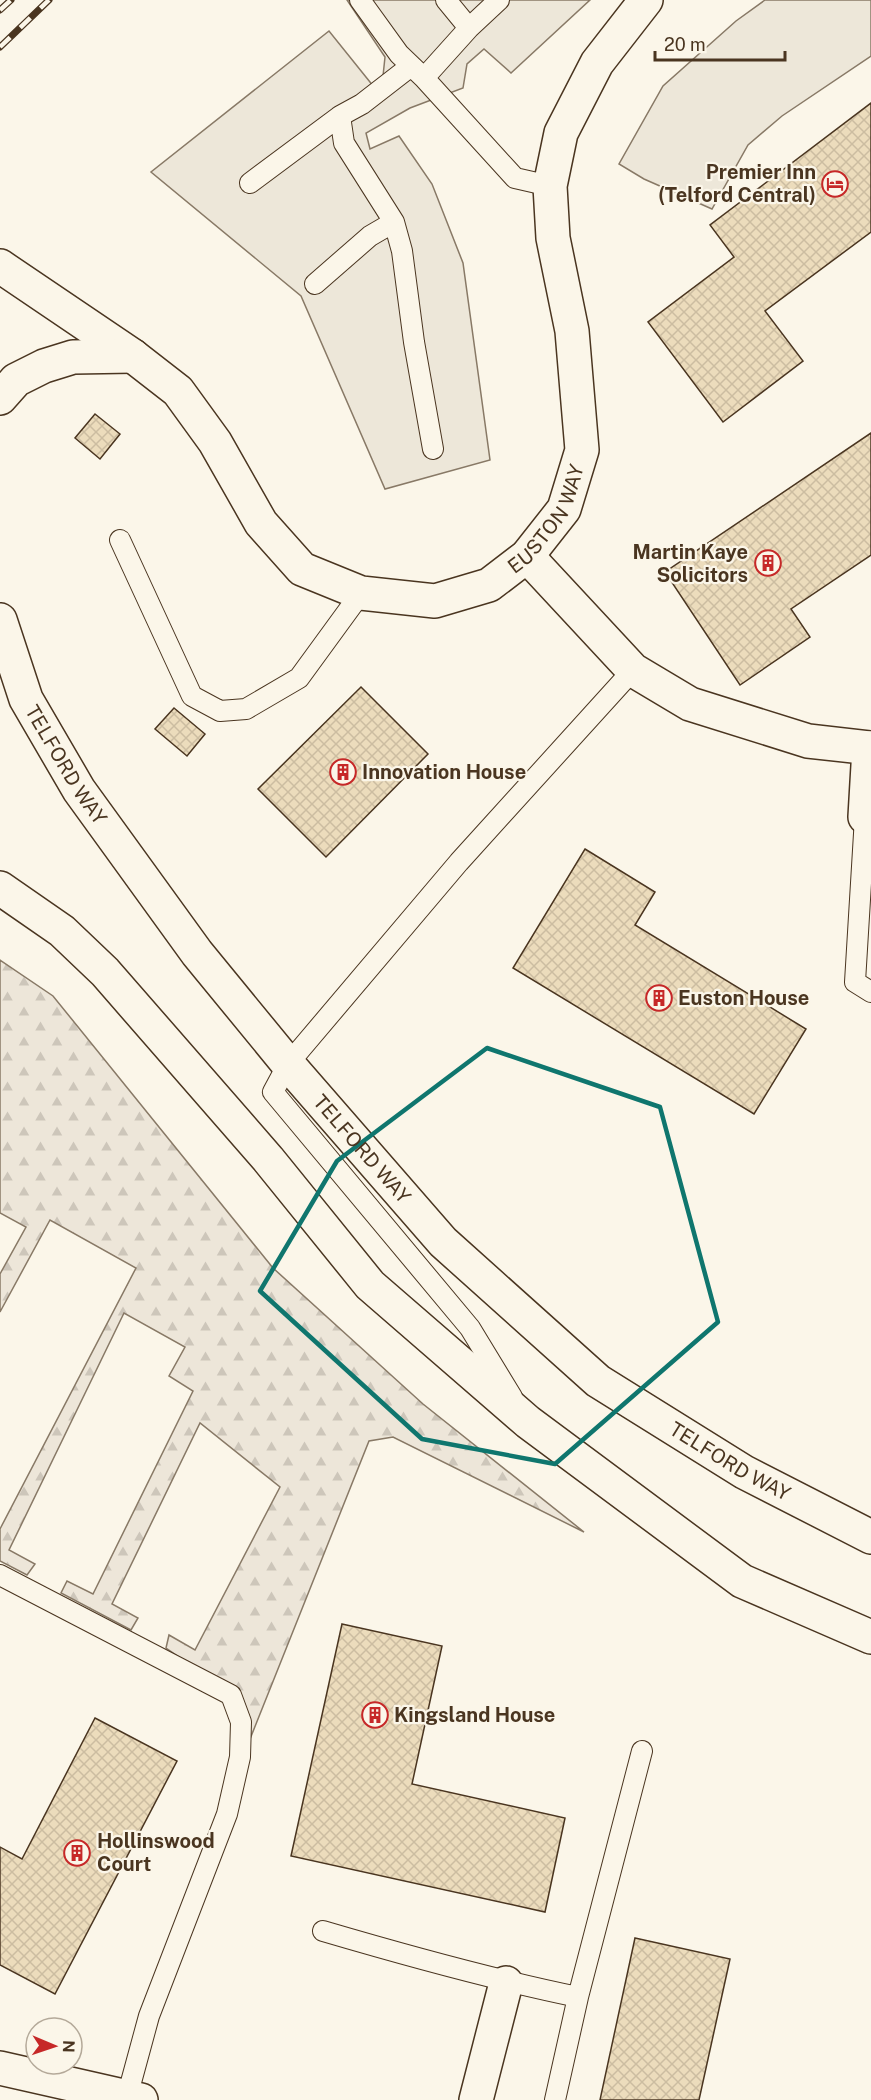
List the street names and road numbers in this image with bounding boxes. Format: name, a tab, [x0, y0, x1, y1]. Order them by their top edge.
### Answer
street label: EUSTON WAY	[503, 461, 589, 578]
street label: TELFORD WAY	[20, 701, 112, 829]
street label: TELFORD WAY	[308, 1090, 416, 1208]
street label: TELFORD WAY	[665, 1417, 794, 1506]

